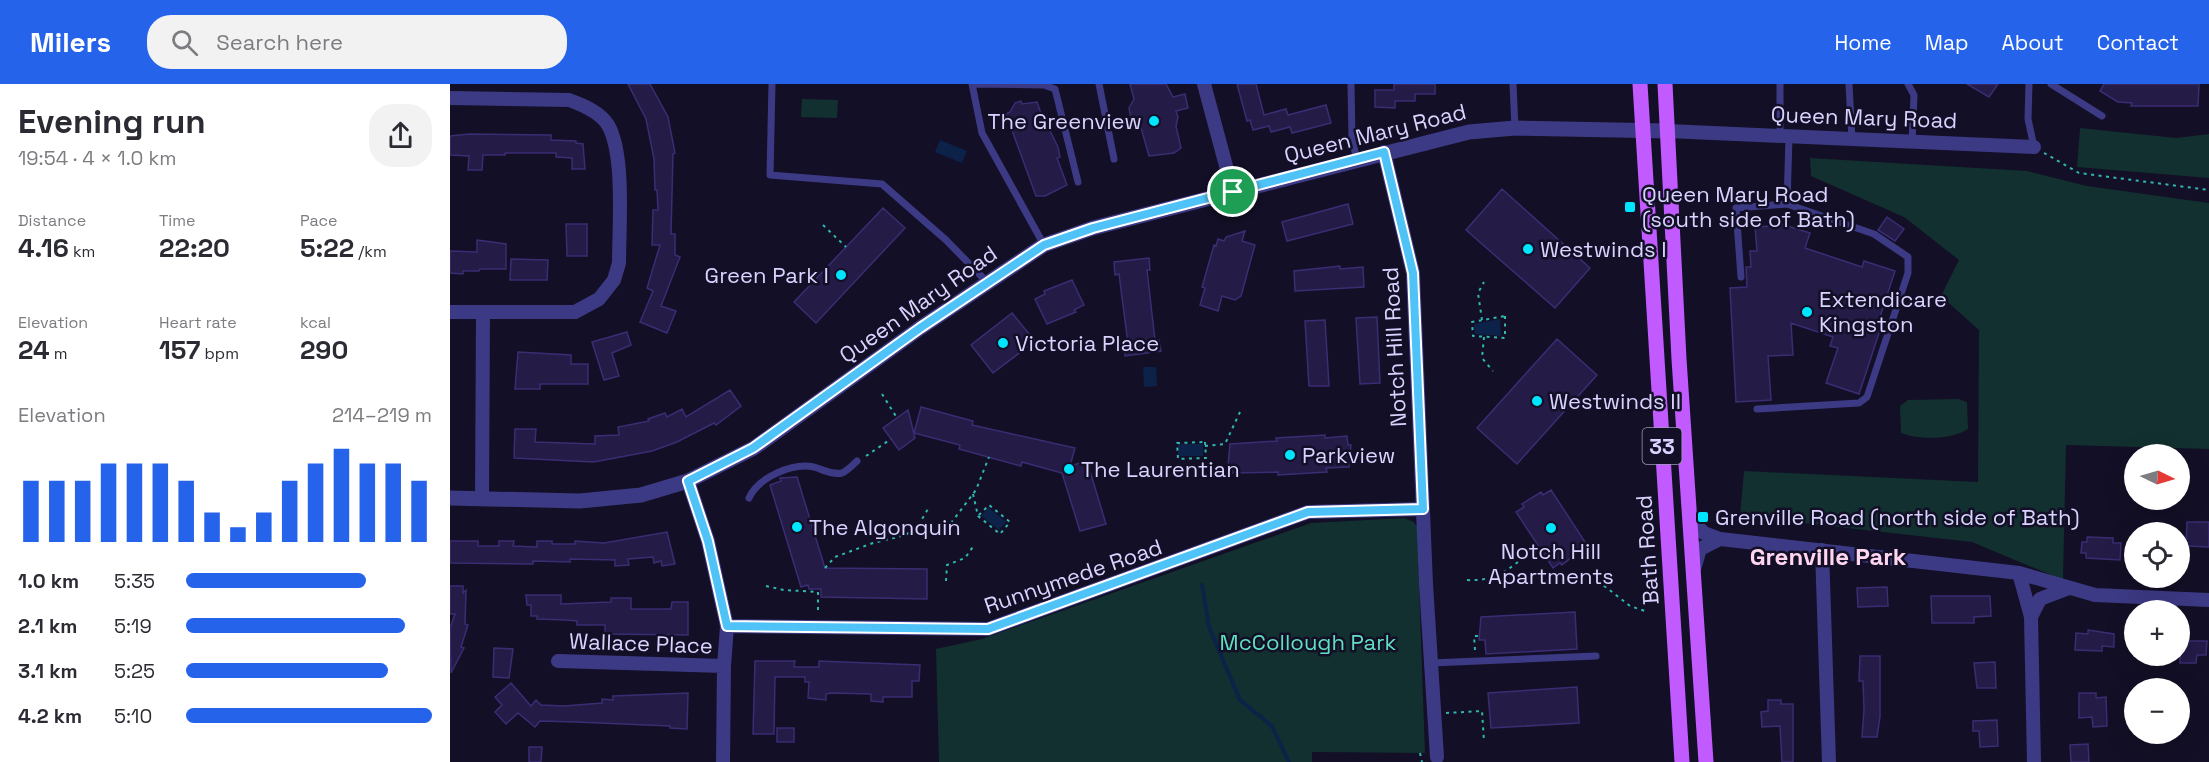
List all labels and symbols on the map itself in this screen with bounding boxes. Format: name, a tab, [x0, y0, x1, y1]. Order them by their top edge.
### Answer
street label: Queen Mary Road	[1281, 97, 1469, 169]
street label: Queen Mary Road	[1770, 100, 1958, 134]
place label: The Greenview	[988, 107, 1142, 135]
marker: The Greenview	[1147, 114, 1161, 128]
pin	[1207, 166, 1258, 217]
place label: Queen Mary Road (south side of Bath)	[1642, 180, 1855, 233]
marker: Queen Mary Road (south side of Bath)	[1623, 200, 1637, 214]
place label: Westwinds I	[1540, 235, 1667, 263]
street label: Queen Mary Road	[834, 239, 1002, 369]
marker: Westwinds I	[1521, 242, 1535, 256]
place label: Green Park I	[705, 261, 829, 289]
street label: Notch Hill Road	[1376, 266, 1412, 428]
marker: Green Park I	[834, 268, 848, 282]
place label: Extendicare Kingston	[1819, 285, 1947, 338]
marker: Extendicare Kingston	[1800, 305, 1814, 319]
place label: Victoria Place	[1015, 329, 1159, 357]
marker: Victoria Place	[996, 336, 1010, 350]
place label: Westwinds II	[1549, 387, 1681, 415]
marker: Westwinds II	[1530, 394, 1544, 408]
road number: 33	[1642, 428, 1682, 464]
place label: Parkview	[1302, 441, 1395, 469]
north arrow	[2124, 444, 2190, 510]
marker: Parkview	[1283, 448, 1297, 462]
place label: The Laurentian	[1081, 455, 1240, 483]
marker: The Laurentian	[1062, 462, 1076, 476]
street label: Bath Road	[1629, 494, 1665, 606]
place label: Grenville Road (north side of Bath)	[1715, 503, 2080, 531]
marker: Grenville Road (north side of Bath)	[1696, 510, 1710, 524]
place label: The Algonquin	[809, 513, 961, 541]
marker: The Algonquin	[790, 520, 804, 534]
marker: Notch Hill Apartments	[1544, 521, 1558, 535]
street label: Runnymede Road	[980, 532, 1166, 620]
place label: Notch Hill Apartments	[1488, 537, 1614, 590]
district label: Grenville Park	[1750, 541, 1907, 572]
street label: Wallace Place	[569, 626, 713, 660]
park label: McCollough Park	[1220, 628, 1397, 656]

